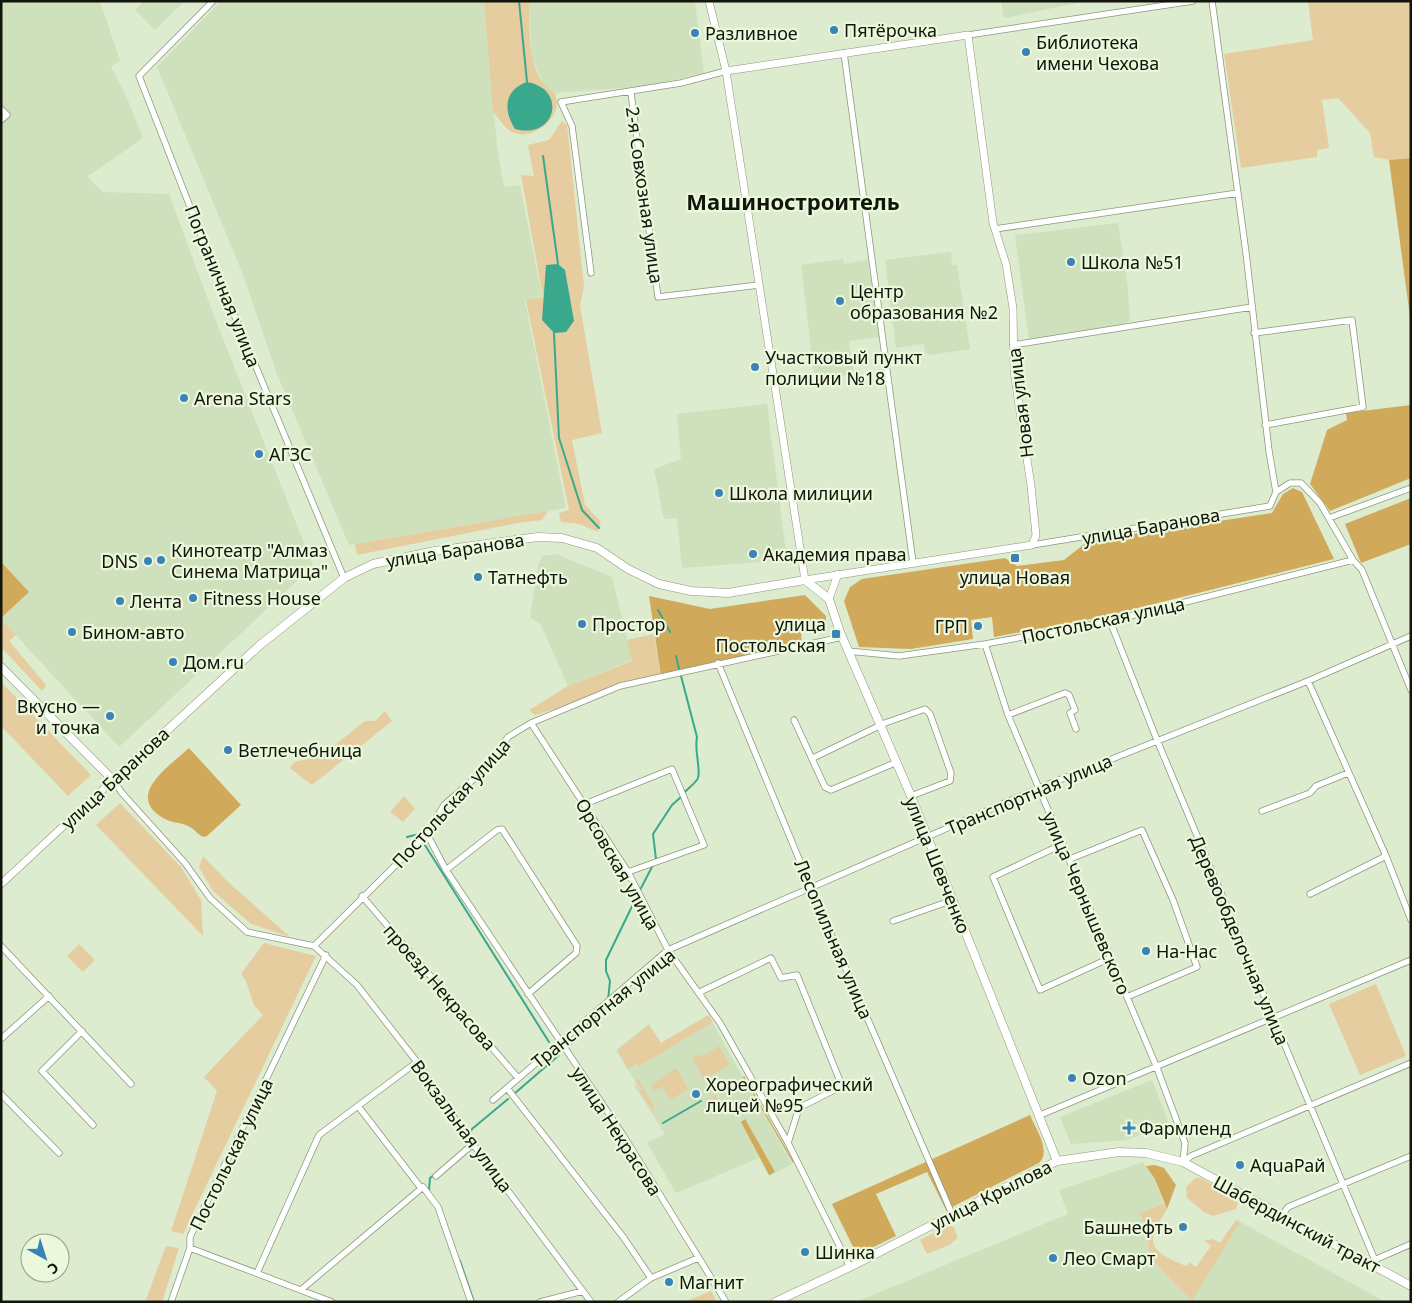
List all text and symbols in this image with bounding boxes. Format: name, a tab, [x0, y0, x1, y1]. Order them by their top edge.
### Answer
place label: Пятёрочка	[844, 18, 937, 42]
place label: Разливное	[705, 21, 798, 45]
marker: Пятёрочка	[828, 24, 840, 36]
marker: Разливное	[689, 27, 701, 39]
place label: Библиотека имени Чехова	[1036, 30, 1159, 75]
marker: Библиотека имени Чехова	[1020, 46, 1032, 58]
street label: 2-я Совхозная улица	[621, 105, 669, 285]
district label: Машиностроитель	[686, 186, 900, 216]
street label: Пограничная улица	[180, 201, 266, 371]
place label: Школа №51	[1081, 250, 1184, 274]
marker: Школа №51	[1065, 256, 1077, 268]
place label: Центр образования №2	[850, 279, 998, 324]
marker: Центр образования №2	[834, 295, 846, 307]
place label: Участковый пункт полиции №18	[765, 345, 923, 390]
street label: Новая улица	[1001, 347, 1039, 459]
marker: Участковый пункт полиции №18	[749, 361, 761, 373]
place label: Arena Stars	[194, 386, 291, 410]
marker: Arena Stars	[178, 392, 190, 404]
place label: АГЗС	[269, 442, 312, 466]
marker: АГЗС	[253, 448, 265, 460]
place label: Школа милиции	[729, 481, 873, 505]
marker: Школа милиции	[713, 487, 725, 499]
street label: улица Баранова	[1080, 502, 1222, 550]
street label: улица Баранова	[384, 527, 526, 573]
place label: Кинотеатр "Алмаз Синема Матрица"	[171, 538, 328, 583]
place label: Академия права	[763, 542, 907, 566]
marker: Академия права	[747, 548, 759, 560]
place label: DNS	[101, 549, 138, 573]
marker: улица Новая	[1009, 552, 1021, 564]
marker: Кинотеатр "Алмаз Синема Матрица"	[155, 554, 167, 566]
marker: DNS	[142, 555, 154, 567]
place label: Татнефть	[488, 565, 568, 589]
place label: улица Новая	[960, 565, 1070, 589]
marker: Татнефть	[472, 571, 484, 583]
place label: Fitness House	[203, 586, 321, 610]
place label: Лента	[130, 589, 182, 613]
street label: Постольская улица	[1019, 591, 1187, 649]
marker: Fitness House	[187, 592, 199, 604]
marker: Лента	[114, 595, 126, 607]
place label: Простор	[592, 612, 666, 636]
place label: улица Постольская	[716, 612, 826, 657]
place label: ГРП	[935, 614, 968, 638]
marker: Простор	[576, 618, 588, 630]
place label: Бином-авто	[82, 620, 184, 644]
marker: ГРП	[972, 620, 984, 632]
marker: Бином-авто	[66, 626, 78, 638]
marker: улица Постольская	[830, 628, 842, 640]
place label: Дом.ru	[183, 650, 244, 674]
marker: Дом.ru	[167, 656, 179, 668]
place label: Вкусно — и точка	[17, 694, 100, 739]
marker: Вкусно — и точка	[104, 710, 116, 722]
street label: улица Баранова	[56, 722, 174, 834]
street label: Постольская улица	[386, 733, 516, 873]
place label: Ветлечебница	[238, 738, 362, 762]
marker: Ветлечебница	[222, 744, 234, 756]
street label: Транспортная улица	[942, 748, 1116, 840]
street label: улица Шевченко	[900, 793, 976, 937]
street label: Орсовская улица	[571, 794, 665, 934]
street label: улица Чернышевского	[1038, 808, 1136, 998]
street label: Деревообделочная улица	[1185, 831, 1295, 1049]
street label: Лесопильная улица	[789, 855, 879, 1023]
street label: проезд Некрасова	[378, 919, 502, 1055]
place label: На-Нас	[1156, 939, 1218, 963]
street label: Транспортная улица	[526, 943, 680, 1073]
marker: На-Нас	[1140, 945, 1152, 957]
street label: Вокзальная улица	[406, 1055, 518, 1197]
street label: улица Некрасова	[566, 1062, 668, 1200]
place label: Ozon	[1082, 1066, 1127, 1090]
place label: Хореографический лицей №95	[706, 1072, 873, 1117]
marker: Ozon	[1066, 1072, 1078, 1084]
street label: Постольская улица	[184, 1074, 278, 1234]
marker: Хореографический лицей №95	[690, 1088, 702, 1100]
place label: Фармленд	[1139, 1116, 1231, 1140]
marker: Фармленд	[1123, 1122, 1135, 1134]
place label: AquaРай	[1250, 1153, 1325, 1177]
street label: улица Крылова	[926, 1154, 1056, 1236]
marker: AquaРай	[1234, 1159, 1246, 1171]
street label: Шабердинский тракт	[1209, 1170, 1385, 1279]
place label: Башнефть	[1084, 1215, 1173, 1239]
marker: Башнефть	[1177, 1221, 1189, 1233]
north arrow	[20, 1233, 70, 1283]
place label: Шинка	[815, 1240, 875, 1264]
marker: Шинка	[799, 1246, 811, 1258]
place label: Лео Смарт	[1063, 1246, 1156, 1270]
marker: Лео Смарт	[1047, 1252, 1059, 1264]
text: С	[44, 1258, 63, 1279]
place label: Магнит	[679, 1270, 744, 1294]
marker: Магнит	[663, 1276, 675, 1288]

